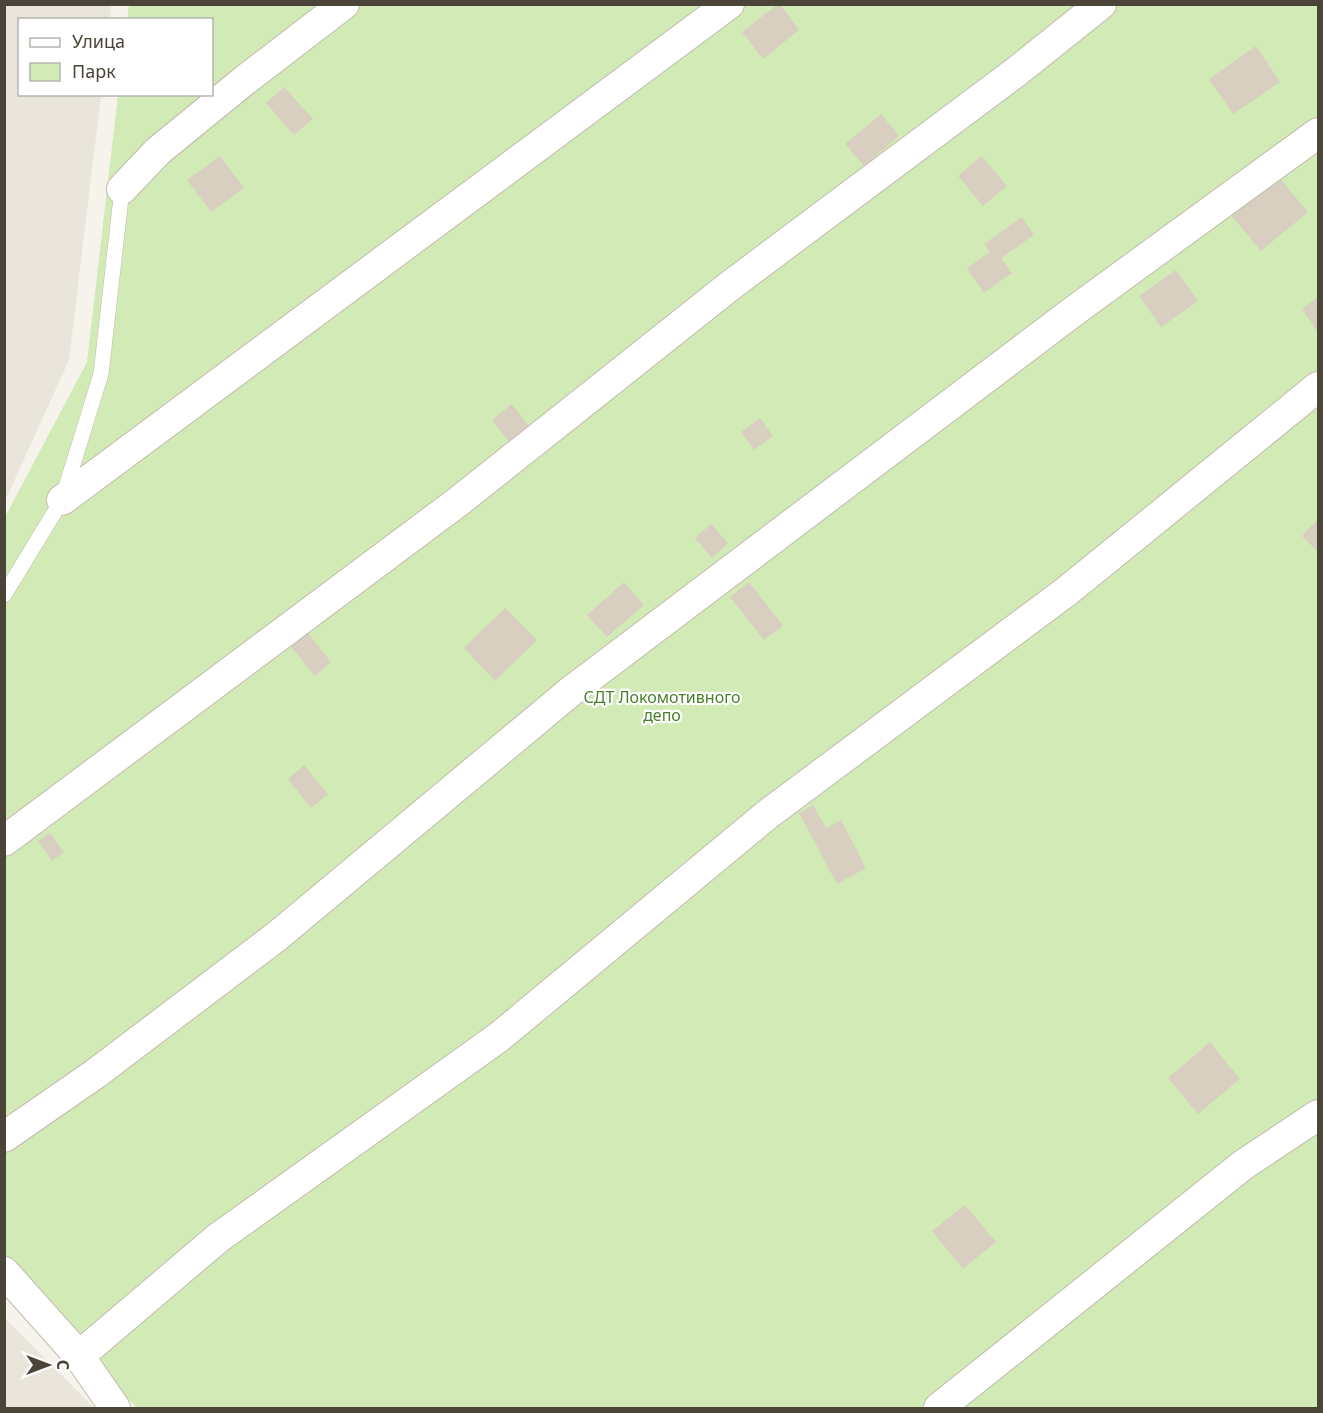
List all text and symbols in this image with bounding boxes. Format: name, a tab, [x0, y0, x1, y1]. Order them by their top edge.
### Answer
legend	[18, 18, 213, 96]
text: Улица	[72, 29, 125, 53]
text: Парк	[72, 59, 116, 83]
park label: СДТ Локомотивного депо	[583, 686, 741, 726]
north arrow	[18, 1335, 78, 1395]
text: С	[52, 1360, 74, 1370]

